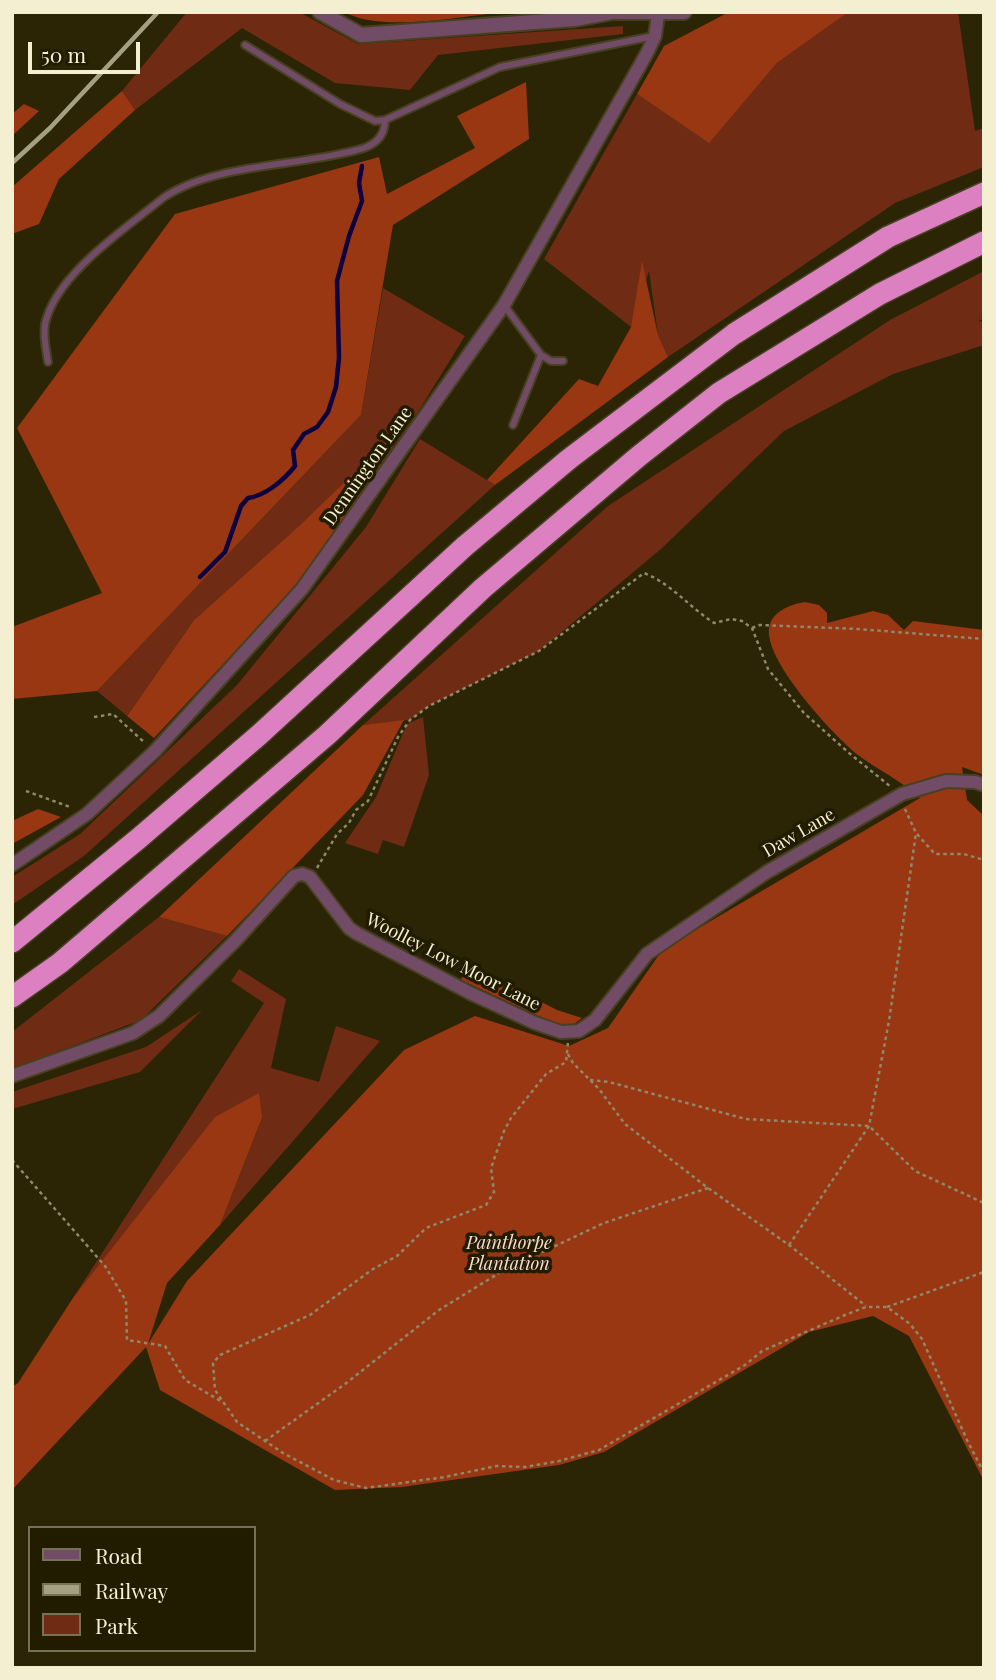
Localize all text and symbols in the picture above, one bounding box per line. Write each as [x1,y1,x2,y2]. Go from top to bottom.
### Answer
scale bar [32,28,144,72]
text: 50 m [41,40,86,68]
street label: Dennington Lane [319,403,417,529]
street label: Daw Lane [759,804,839,862]
street label: Woolley Low Moor Lane [362,909,544,1015]
park label: Painthorpe Plantation [466,1232,552,1274]
legend [28,1526,256,1652]
text: Road [95,1541,143,1569]
text: Railway [95,1576,168,1604]
text: Park [95,1611,138,1639]

